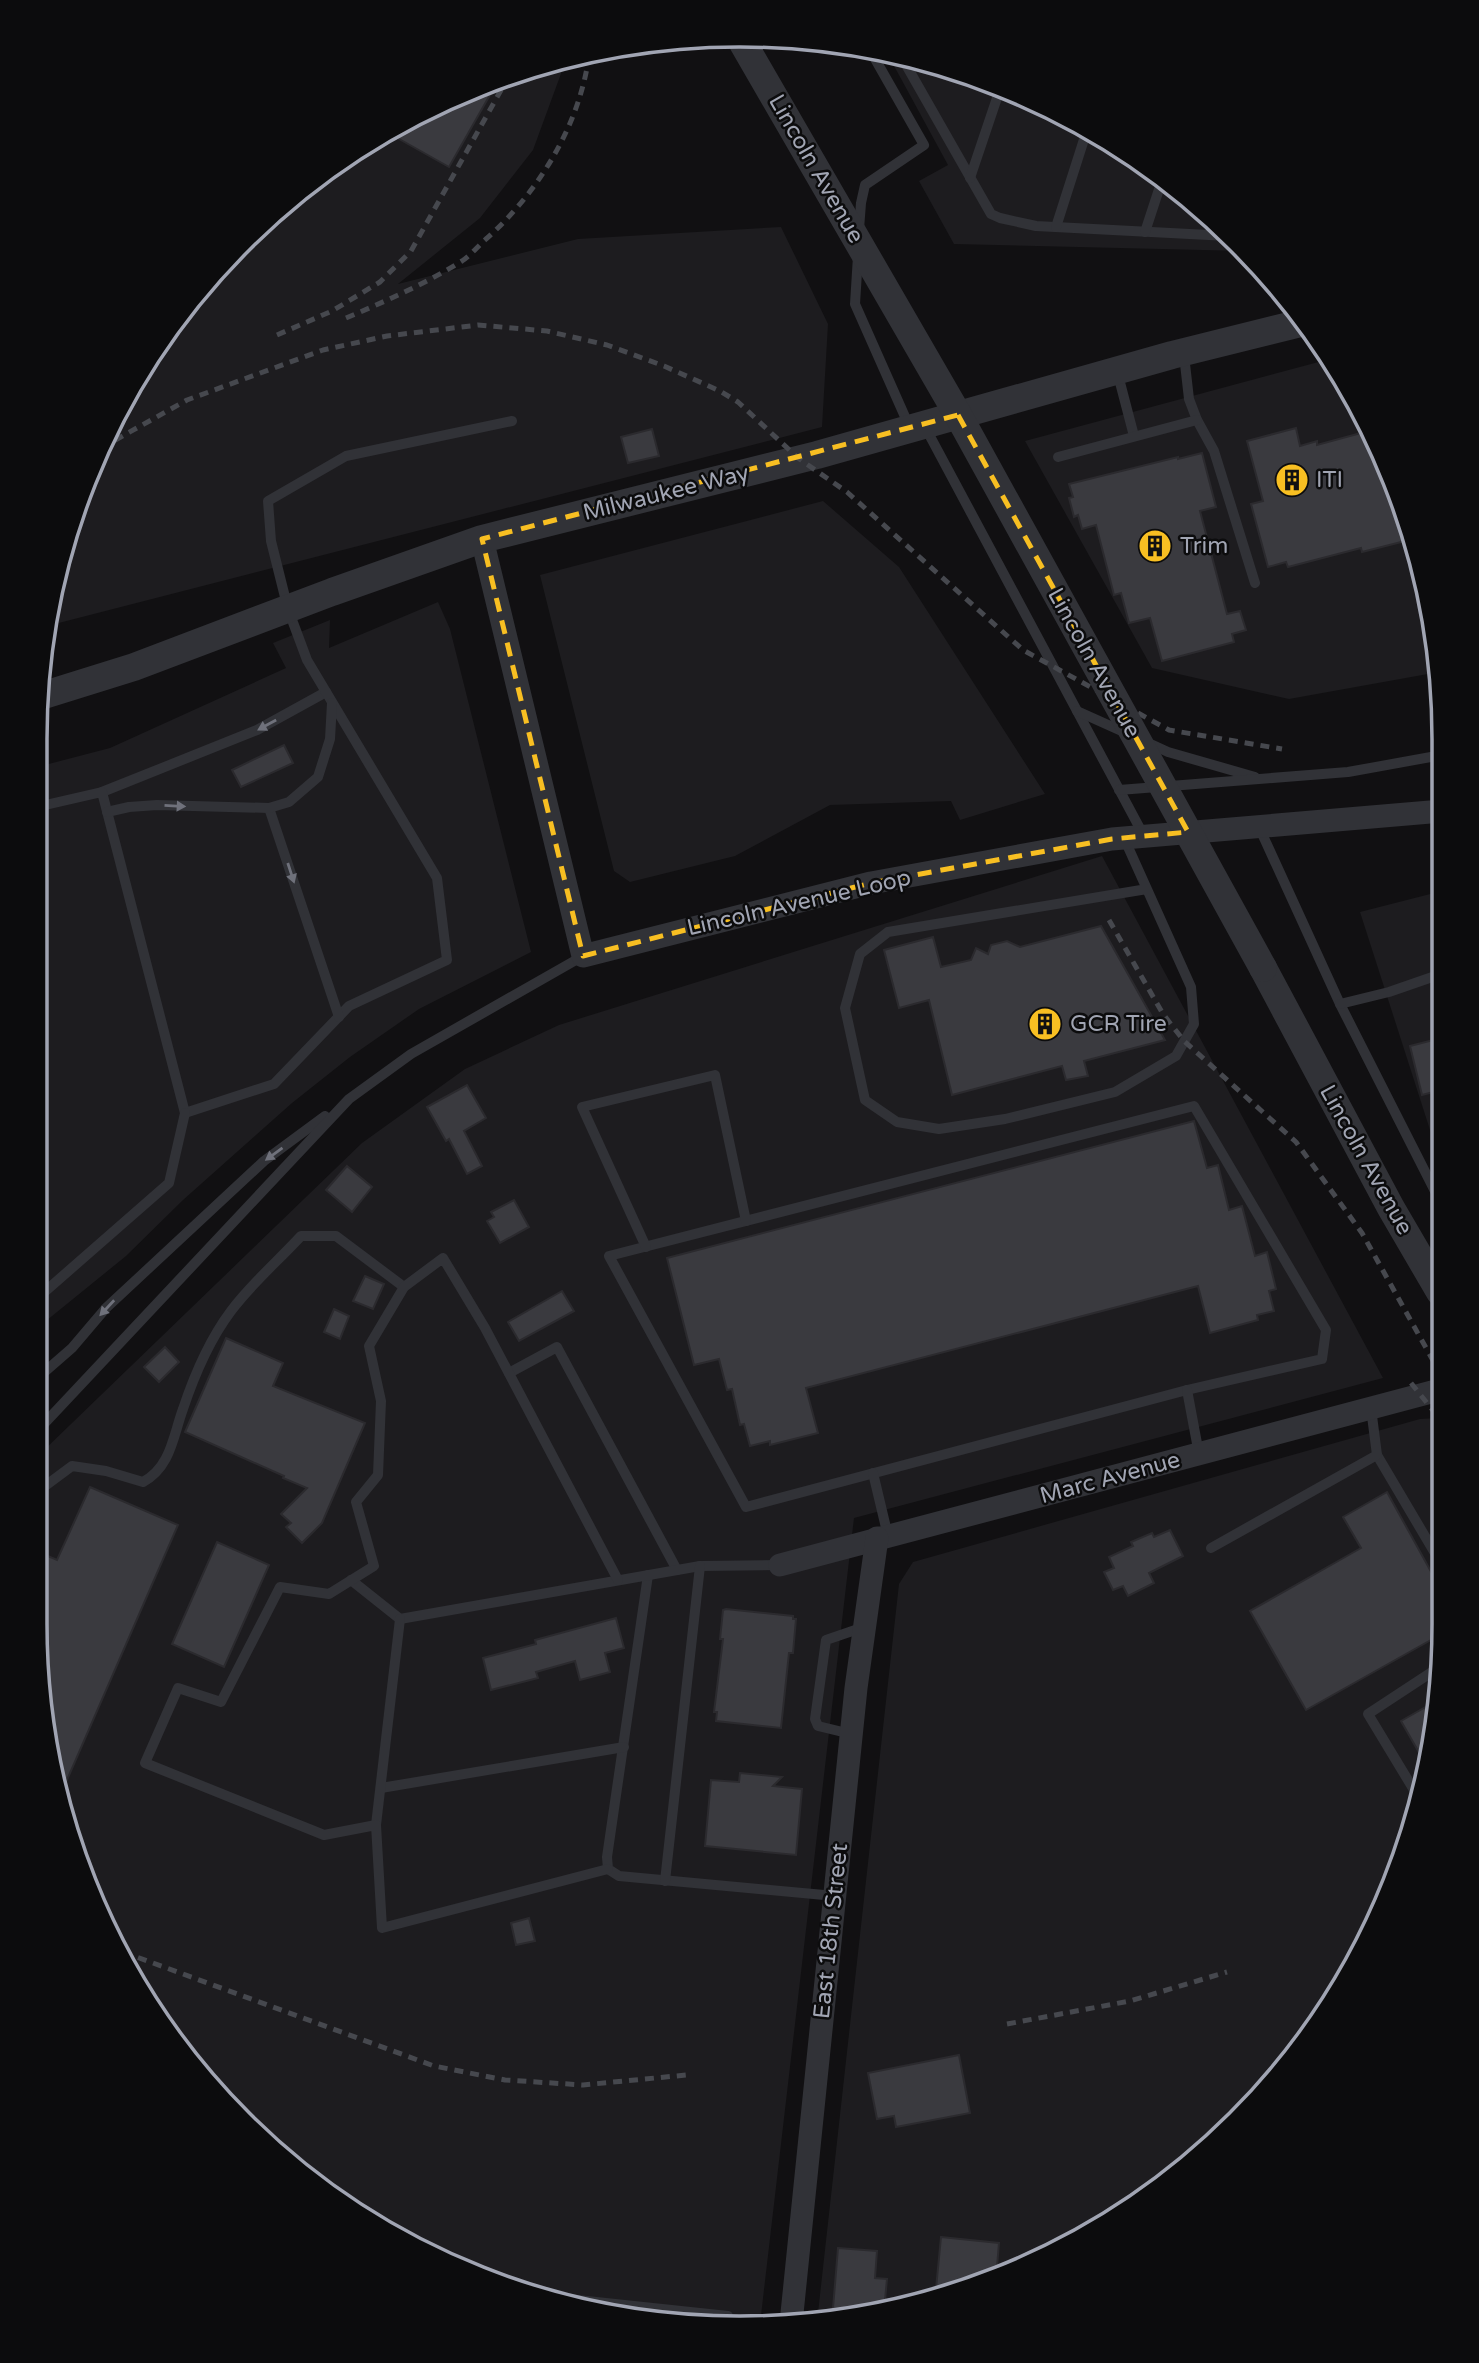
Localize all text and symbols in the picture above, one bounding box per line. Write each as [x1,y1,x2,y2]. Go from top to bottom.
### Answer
street label: Lincoln Avenue [762,90,870,248]
street label: Milwaukee Way [580,459,752,527]
building icon: ITI [1273,461,1311,499]
place label: ITI [1316,466,1343,494]
building icon: Trim [1136,527,1174,565]
place label: Trim [1180,532,1228,560]
street label: Lincoln Avenue [1041,583,1147,743]
one-way arrow [257,719,276,731]
one-way arrow [164,801,186,812]
one-way arrow [286,863,297,884]
street label: Lincoln Avenue Loop [684,864,914,942]
building icon: GCR Tire [1026,1005,1064,1043]
place label: GCR Tire [1070,1010,1167,1038]
street label: Lincoln Avenue [1313,1080,1419,1240]
one-way arrow [265,1146,283,1160]
one-way arrow [99,1299,115,1316]
street label: Marc Avenue [1037,1446,1183,1510]
street label: East 18th Street [808,1842,854,2020]

